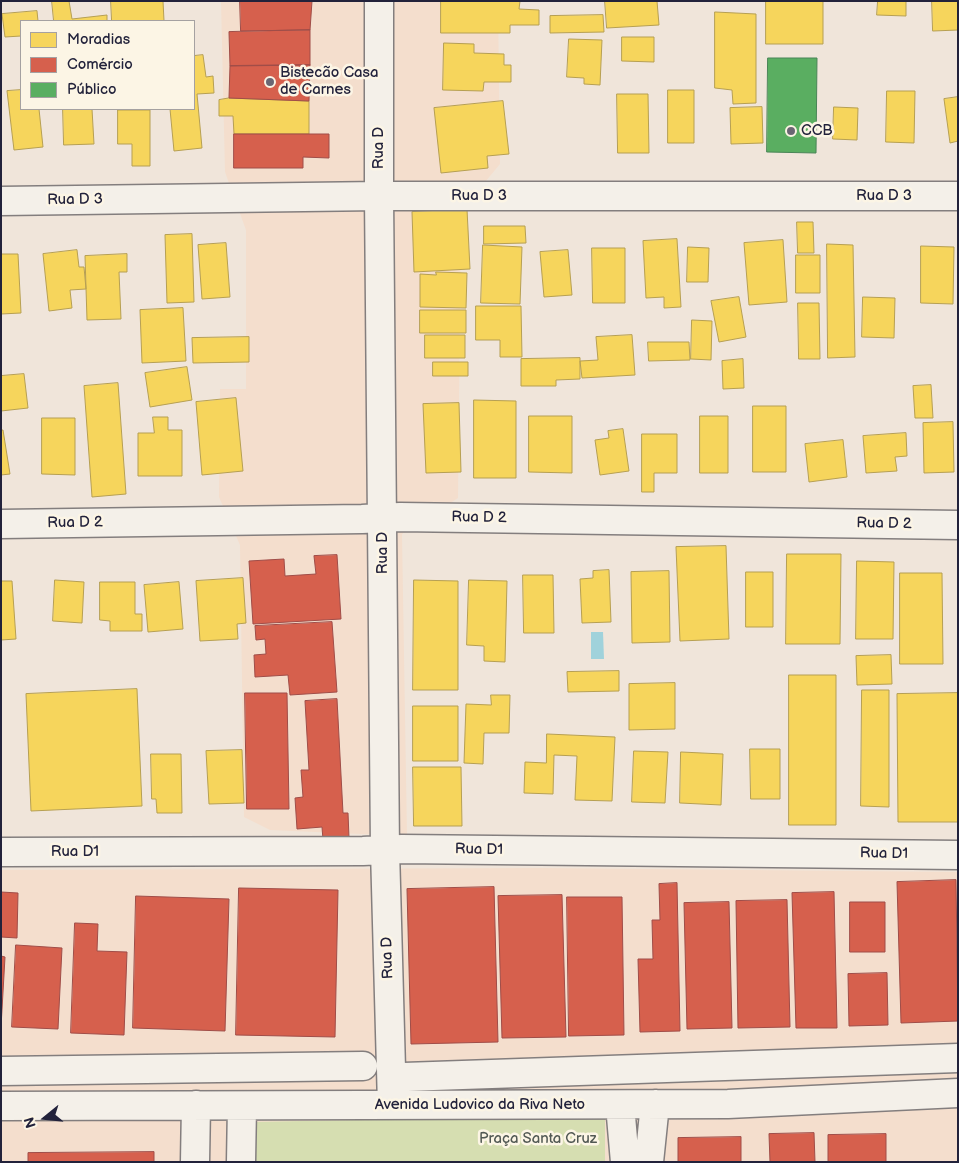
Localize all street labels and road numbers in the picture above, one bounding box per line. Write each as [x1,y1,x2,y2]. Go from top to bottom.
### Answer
street label: Rua D [370,127,388,169]
street label: Rua D 3 [451,187,507,205]
street label: Rua D 3 [856,187,912,205]
street label: Rua D 3 [47,191,103,209]
street label: Rua D 2 [451,509,507,527]
street label: Rua D 2 [47,514,103,532]
street label: Rua D 2 [856,515,912,533]
street label: Rua D [374,532,392,574]
street label: Rua D1 [455,841,503,859]
street label: Rua D1 [51,843,99,861]
street label: Rua D1 [860,845,908,863]
street label: Rua D [378,936,398,980]
street label: Avenida Ludovico da Riva Neto [375,1096,585,1114]

